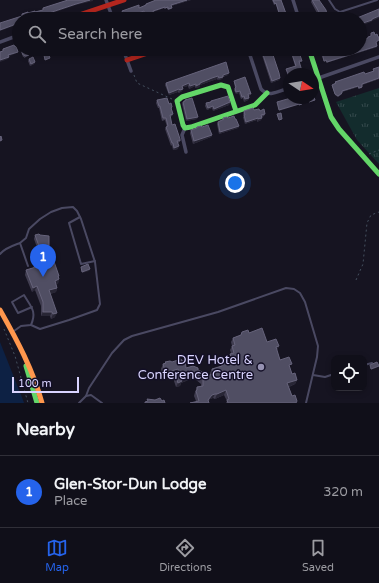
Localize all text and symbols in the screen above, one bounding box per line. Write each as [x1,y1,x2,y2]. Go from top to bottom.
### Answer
search box [12,12,367,56]
icon: search [26,23,48,45]
text: Search here [58,25,142,43]
north arrow [283,68,319,104]
your location [225,173,245,193]
pin: 1 [30,244,56,277]
place label: DEV Hotel & Conference Centre [138,352,253,383]
map controls [331,355,367,391]
button: locate [331,355,367,391]
marker: DEV Hotel & Conference Centre [256,362,266,372]
scale bar [12,375,79,394]
text: 100 m [18,377,52,390]
text: Nearby [16,419,75,440]
text: Glen-Stor-Dun Lodge [54,475,207,493]
text: 1 [25,484,33,500]
text: 320 m [323,484,363,500]
text: Place [54,493,87,509]
tab: Map [45,537,69,574]
tab: Directions [159,537,212,574]
tab: Saved [302,537,334,574]

